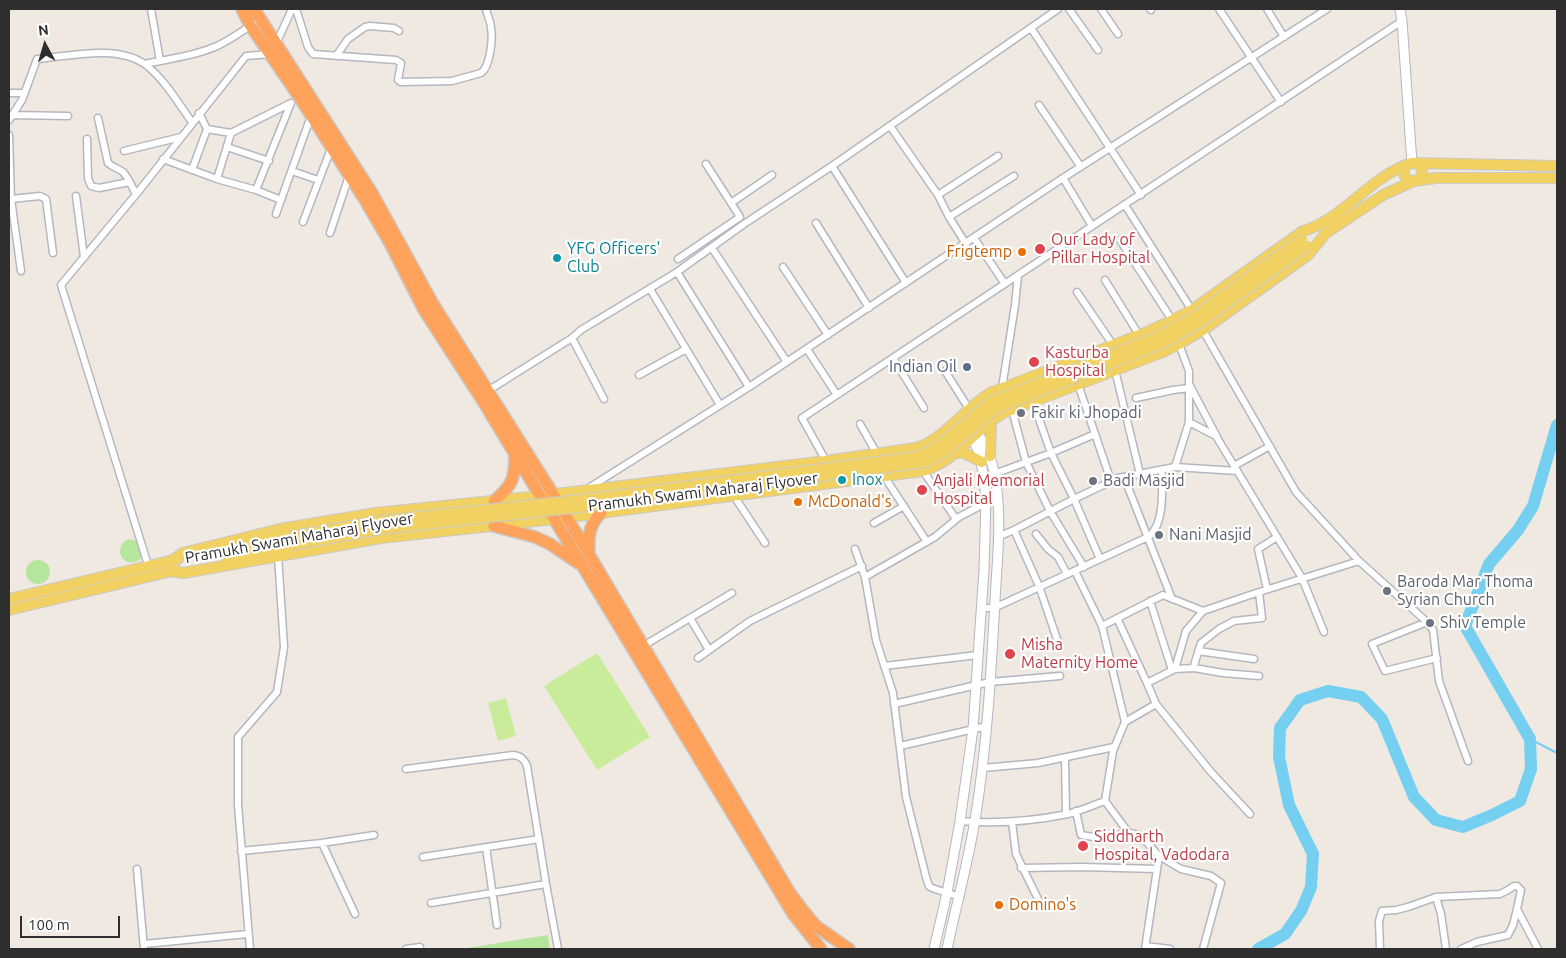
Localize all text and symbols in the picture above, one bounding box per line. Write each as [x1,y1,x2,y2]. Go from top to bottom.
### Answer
north arrow [20,20,70,70]
text: N [37,22,49,39]
place label: Our Lady of Pillar Hospital [1051,230,1150,268]
place label: YFG Officers' Club [567,239,660,277]
place label: Frigtemp [946,242,1012,262]
marker: Our Lady of Pillar Hospital [1033,242,1047,256]
marker: Frigtemp [1016,246,1028,258]
marker: YFG Officers' Club [551,252,563,264]
place label: Kasturba Hospital [1045,343,1109,381]
marker: Kasturba Hospital [1027,355,1041,369]
place label: Indian Oil [889,357,957,377]
marker: Indian Oil [961,361,973,373]
place label: Fakir ki Jhopadi [1031,403,1142,423]
marker: Fakir ki Jhopadi [1015,407,1027,419]
street label: Pramukh Swami Maharaj Flyover [587,468,819,516]
place label: Inox [852,470,883,490]
place label: Anjali Memorial Hospital [933,471,1045,509]
place label: Badi Masjid [1103,471,1185,491]
marker: Inox [836,474,848,486]
marker: Badi Masjid [1087,475,1099,487]
marker: Anjali Memorial Hospital [915,483,929,497]
place label: McDonald's [808,492,892,512]
marker: McDonald's [792,496,804,508]
street label: Pramukh Swami Maharaj Flyover [183,508,415,568]
place label: Nani Masjid [1169,525,1252,545]
marker: Nani Masjid [1153,529,1165,541]
place label: Baroda Mar Thoma Syrian Church [1397,572,1533,610]
marker: Baroda Mar Thoma Syrian Church [1381,585,1393,597]
place label: Shiv Temple [1440,613,1526,633]
marker: Shiv Temple [1424,617,1436,629]
place label: Misha Maternity Home [1021,635,1138,673]
marker: Misha Maternity Home [1003,647,1017,661]
place label: Siddharth Hospital, Vadodara [1094,827,1230,865]
marker: Siddharth Hospital, Vadodara [1076,839,1090,853]
place label: Domino's [1009,895,1076,915]
marker: Domino's [993,899,1005,911]
scale bar [22,906,122,938]
text: 100 m [28,916,70,933]

